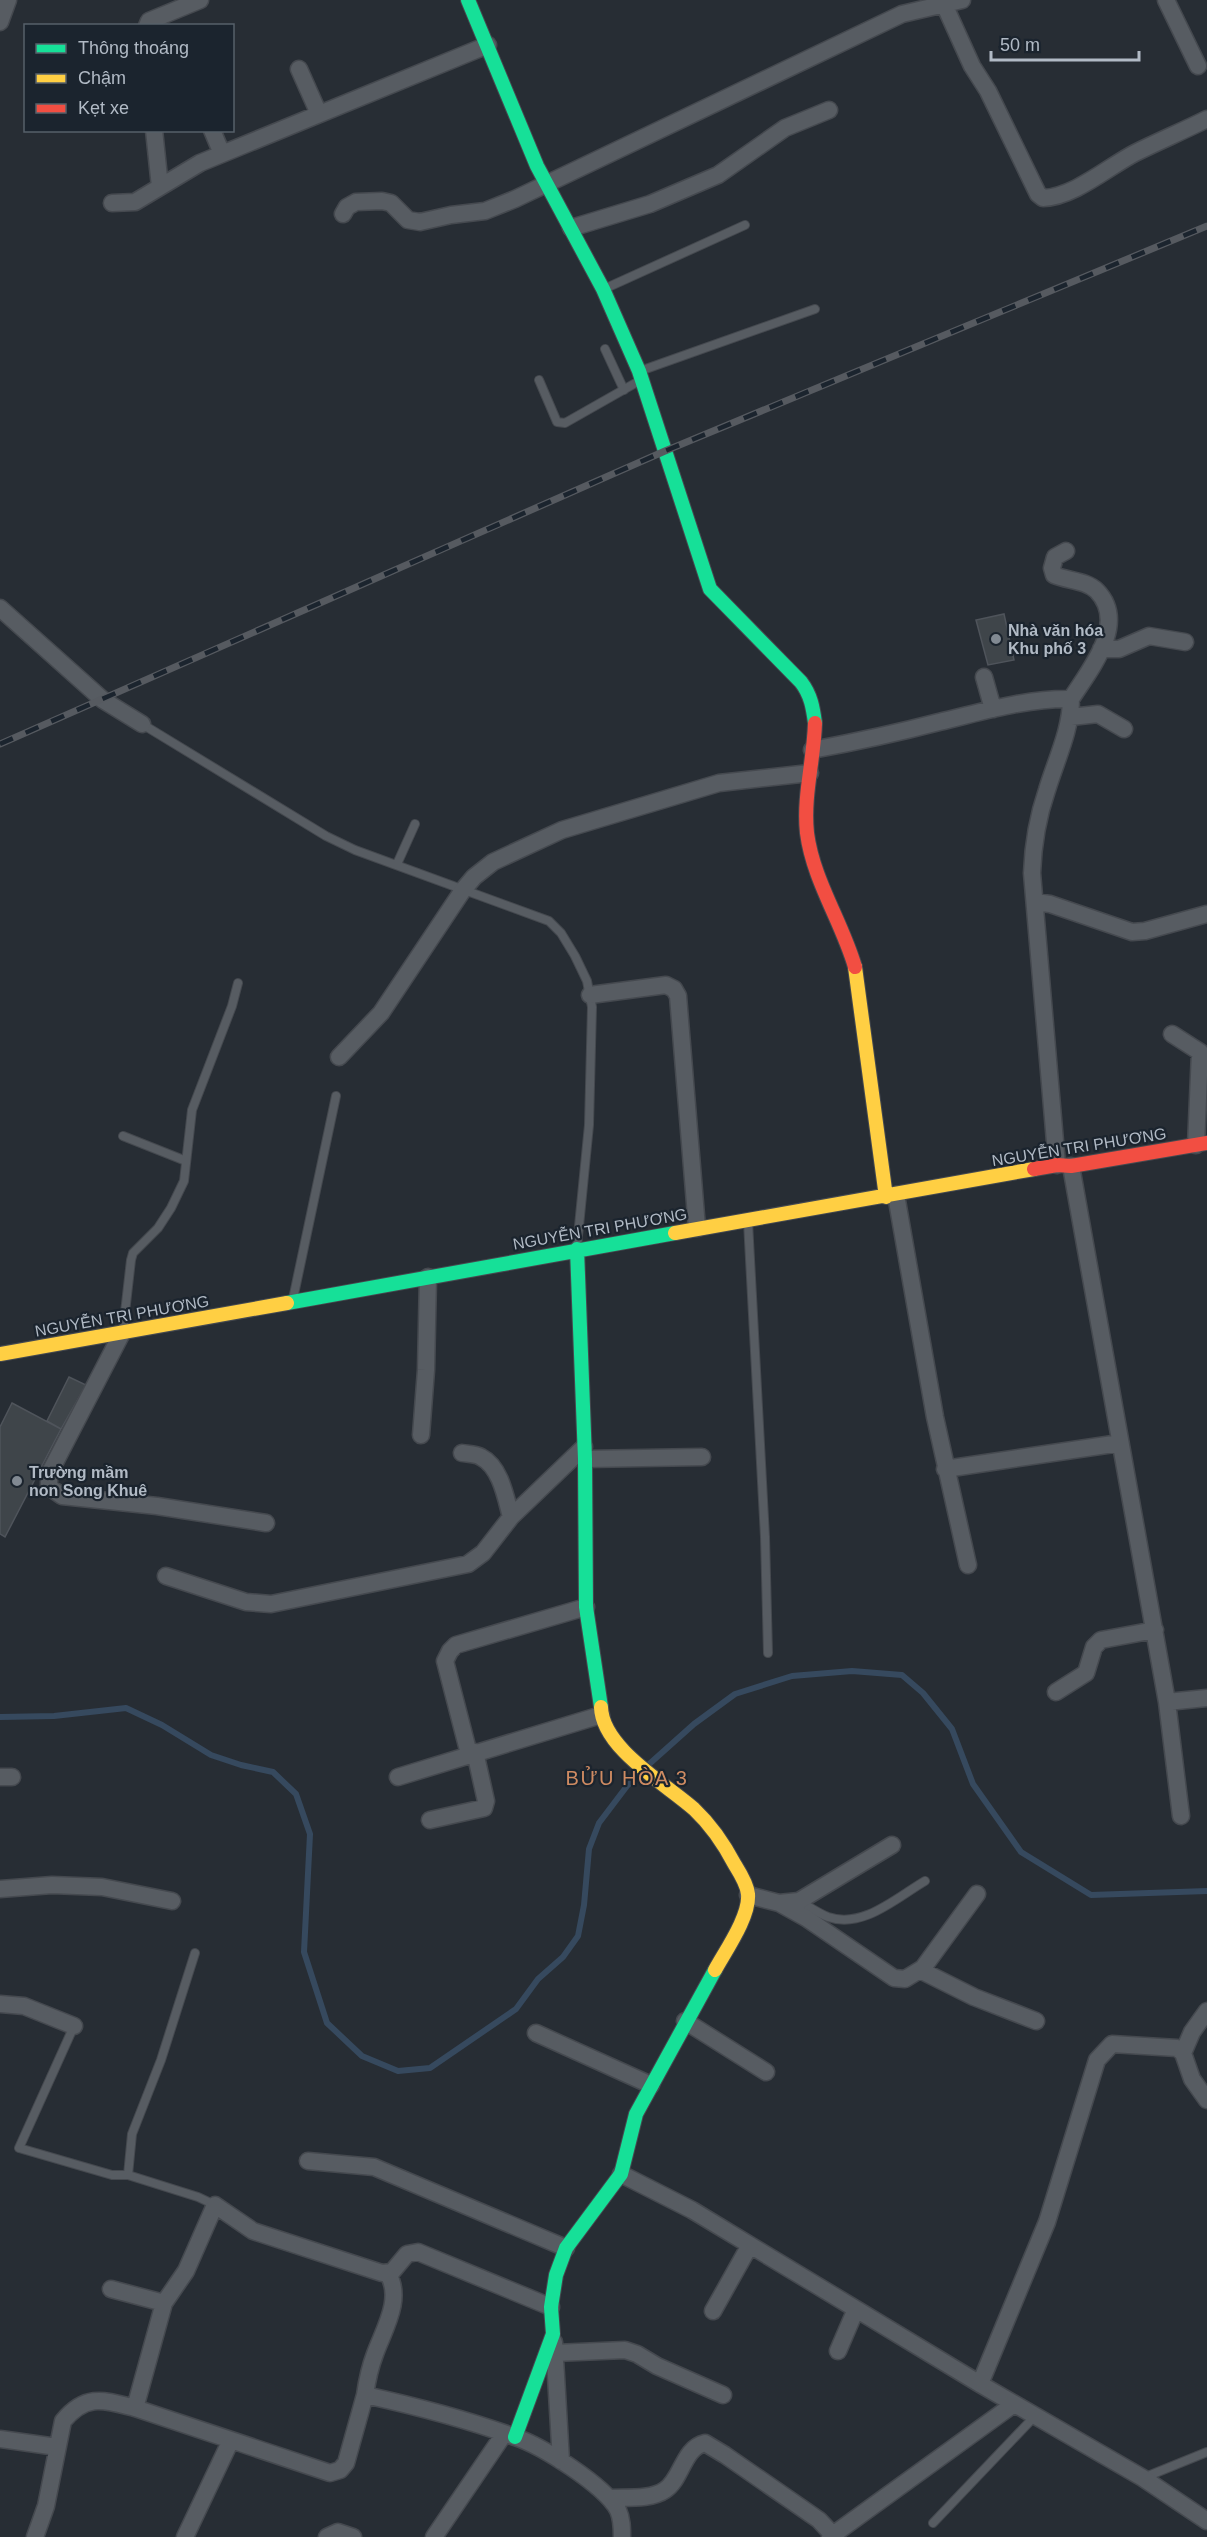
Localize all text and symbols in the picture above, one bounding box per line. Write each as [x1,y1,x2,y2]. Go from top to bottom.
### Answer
legend [24,24,234,132]
scale bar [991,24,1140,62]
text: 50 m [1000,35,1040,55]
text: Thông thoáng [78,38,189,58]
text: Chậm [78,68,126,88]
text: Kẹt xe [78,98,129,118]
place label: Nhà văn hóa Khu phố 3 [1008,622,1103,657]
marker: Nhà văn hóa Khu phố 3 [989,632,1003,646]
street label: NGUYỄN TRI PHƯƠNG [990,1124,1167,1169]
street label: NGUYỄN TRI PHƯƠNG [511,1204,688,1253]
street label: NGUYỄN TRI PHƯƠNG [33,1291,210,1340]
place label: Trường mầm non Song Khuê [29,1464,147,1499]
marker: Trường mầm non Song Khuê [10,1474,24,1488]
district label: BỬU HÒA 3 [566,1766,688,1789]

